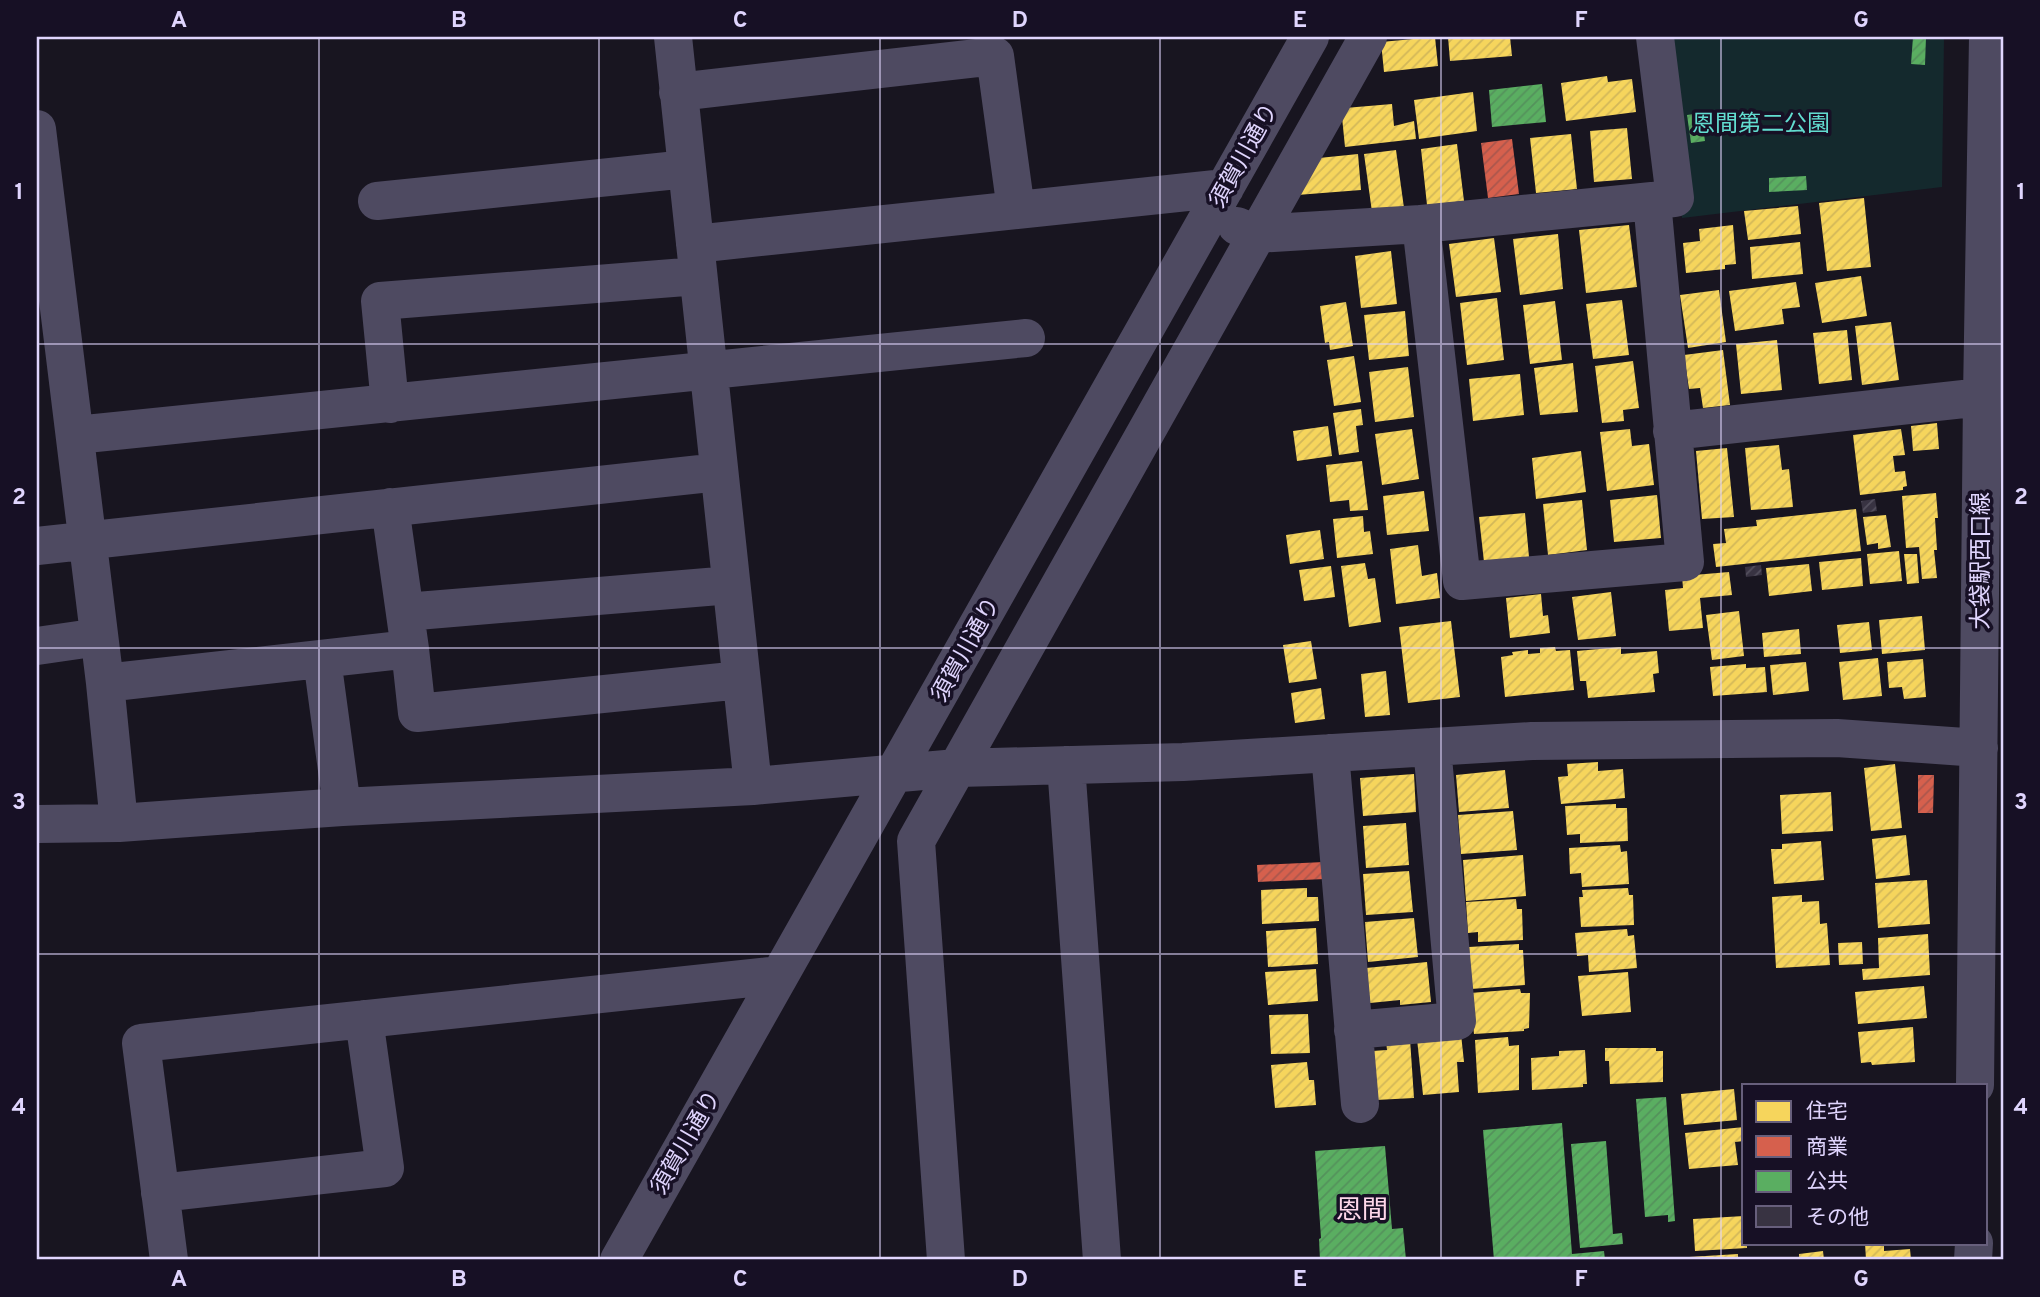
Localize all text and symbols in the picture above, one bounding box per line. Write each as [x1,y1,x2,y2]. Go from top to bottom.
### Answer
text: A [171,7,187,36]
text: B [451,7,467,36]
text: C [733,7,747,36]
text: D [1012,7,1028,36]
text: E [1293,7,1307,36]
text: F [1574,7,1588,36]
text: G [1853,7,1869,36]
street label: 須賀川通り [1205,99,1286,214]
park label: 恩間第二公園 [1692,111,1830,140]
text: 1 [14,179,24,208]
text: 1 [2016,179,2026,208]
text: 2 [12,484,26,513]
text: 2 [2014,484,2028,513]
street label: 大袋駅西口線 [1968,492,1997,630]
street label: 須賀川通り [927,593,1008,708]
text: 3 [12,789,26,818]
text: 3 [2014,789,2028,818]
legend [1742,1084,1988,1244]
street label: 須賀川通り [646,1086,728,1200]
text: 4 [12,1094,26,1123]
text: 4 [2014,1094,2028,1123]
text: 住宅 [1806,1099,1848,1126]
text: 商業 [1806,1135,1848,1162]
text: 公共 [1806,1169,1848,1196]
district label: 恩間 [1336,1195,1388,1228]
text: その他 [1806,1205,1869,1232]
text: A [171,1266,187,1295]
text: B [451,1266,467,1295]
text: C [733,1266,747,1295]
text: D [1012,1266,1028,1295]
text: E [1293,1266,1307,1295]
text: F [1574,1266,1588,1295]
text: G [1853,1266,1869,1295]

